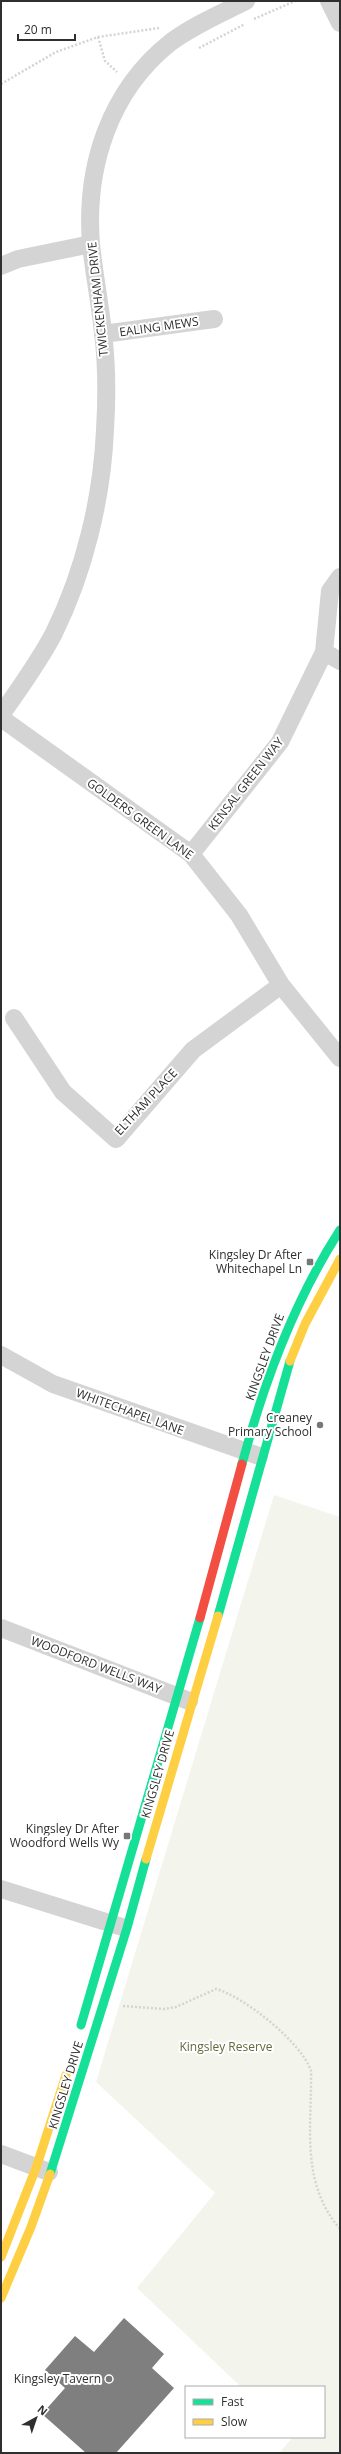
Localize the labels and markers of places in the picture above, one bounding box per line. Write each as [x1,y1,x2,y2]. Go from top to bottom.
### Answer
place label: Kingsley Dr After Whitechapel Ln [209,1246,302,1277]
marker: Kingsley Dr After Whitechapel Ln [305,1257,315,1267]
place label: Creaney Primary School [228,1409,313,1440]
marker: Creaney Primary School [315,1420,325,1430]
place label: Kingsley Dr After Woodford Wells Wy [10,1820,120,1851]
marker: Kingsley Dr After Woodford Wells Wy [122,1831,132,1841]
place label: Kingsley Tavern [14,2370,101,2387]
marker: Kingsley Tavern [104,2374,114,2384]

